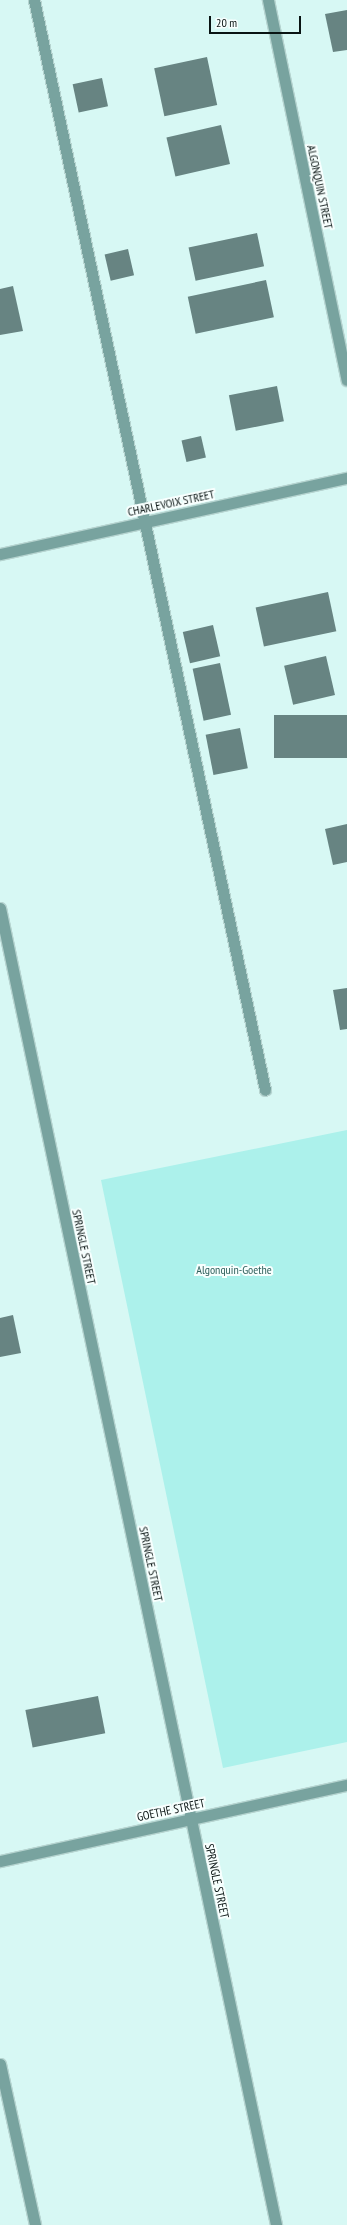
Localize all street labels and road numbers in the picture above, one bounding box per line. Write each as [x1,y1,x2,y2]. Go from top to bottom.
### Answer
street label: ALGONQUIN STREET [304,144,336,230]
street label: CHARLEVOIX STREET [126,487,216,519]
street label: SPRINGLE STREET [69,1208,99,1286]
street label: SPRINGLE STREET [136,1525,166,1603]
street label: GOETHE STREET [136,1796,206,1824]
street label: SPRINGLE STREET [202,1842,232,1920]

